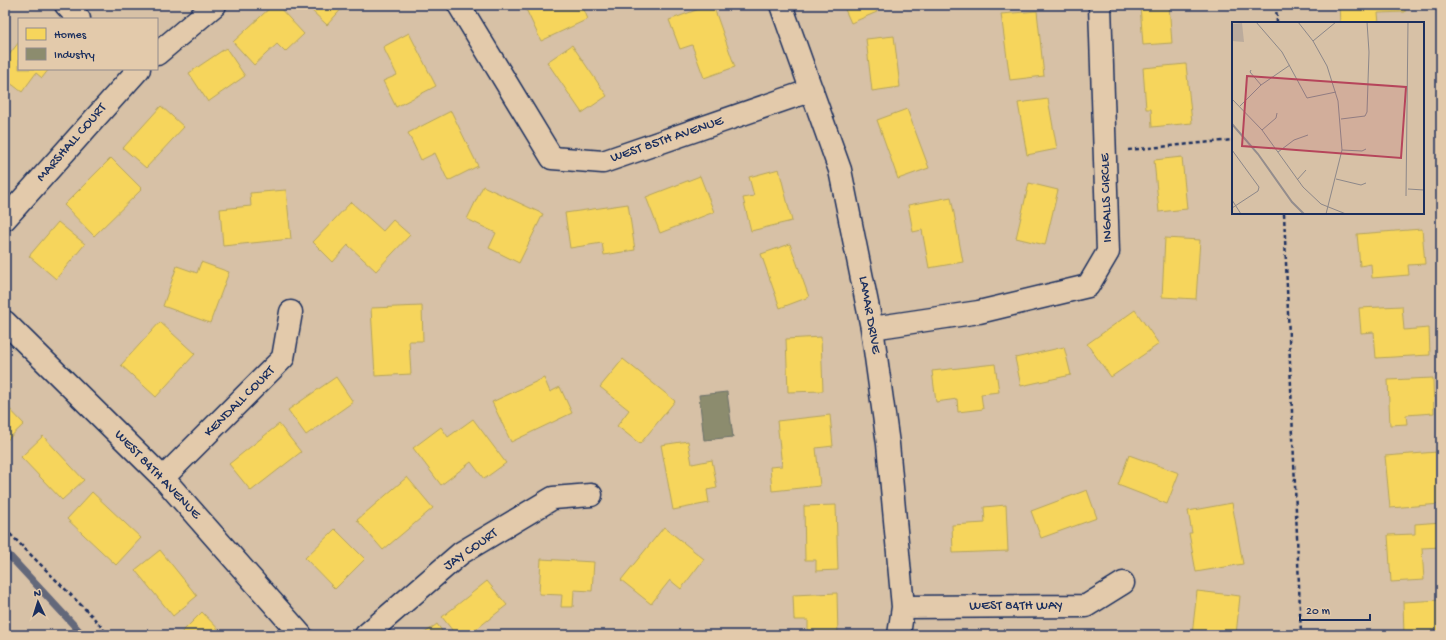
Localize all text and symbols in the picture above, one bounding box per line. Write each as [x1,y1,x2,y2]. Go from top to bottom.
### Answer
legend [18,18,158,70]
inset map [1232,22,1424,214]
text: Homes [54,29,87,43]
text: Industry [54,49,95,63]
street label: MARSHALL COURT [33,100,111,186]
street label: WEST 85TH AVENUE [608,112,727,167]
street label: INGALLS CIRCLE [1097,152,1117,243]
street label: LAMAR DRIVE [854,275,884,356]
street label: KENDALL COURT [201,363,279,441]
street label: WEST 84TH AVENUE [110,427,205,524]
street label: JAY COURT [441,525,502,575]
north arrow [18,582,58,622]
text: N [33,588,41,600]
scale bar [1300,596,1370,622]
street label: WEST 84TH WAY [969,598,1063,615]
text: 20 m [1306,605,1331,619]

